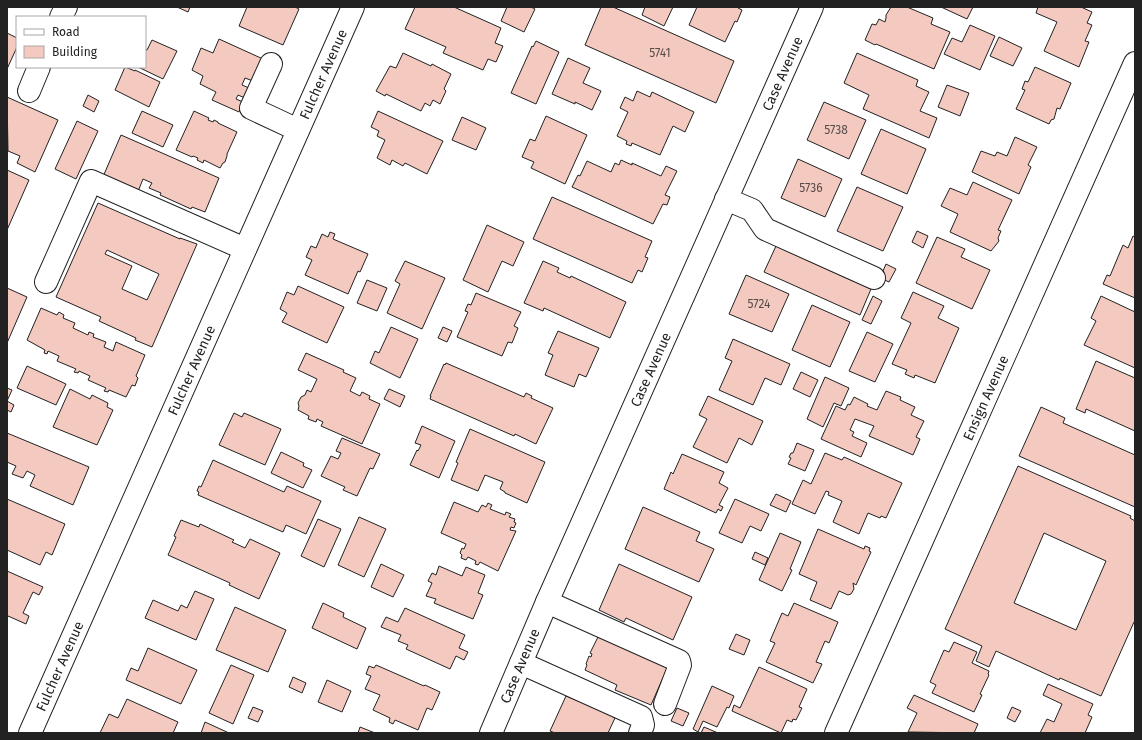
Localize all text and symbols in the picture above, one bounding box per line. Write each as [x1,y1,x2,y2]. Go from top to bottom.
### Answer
legend [16,16,146,68]
text: Road [52,25,80,39]
street label: Fulcher Avenue [296,27,351,122]
street label: Case Avenue [759,34,807,114]
text: Building [52,45,98,59]
house number: 5741 [649,46,671,60]
house number: 5738 [824,123,848,137]
house number: 5736 [799,181,823,195]
house number: 5724 [748,297,771,311]
street label: Fulcher Avenue [164,323,219,418]
street label: Case Avenue [627,330,675,410]
street label: Ensign Avenue [960,353,1012,443]
street label: Fulcher Avenue [33,619,88,714]
street label: Case Avenue [497,626,544,706]

